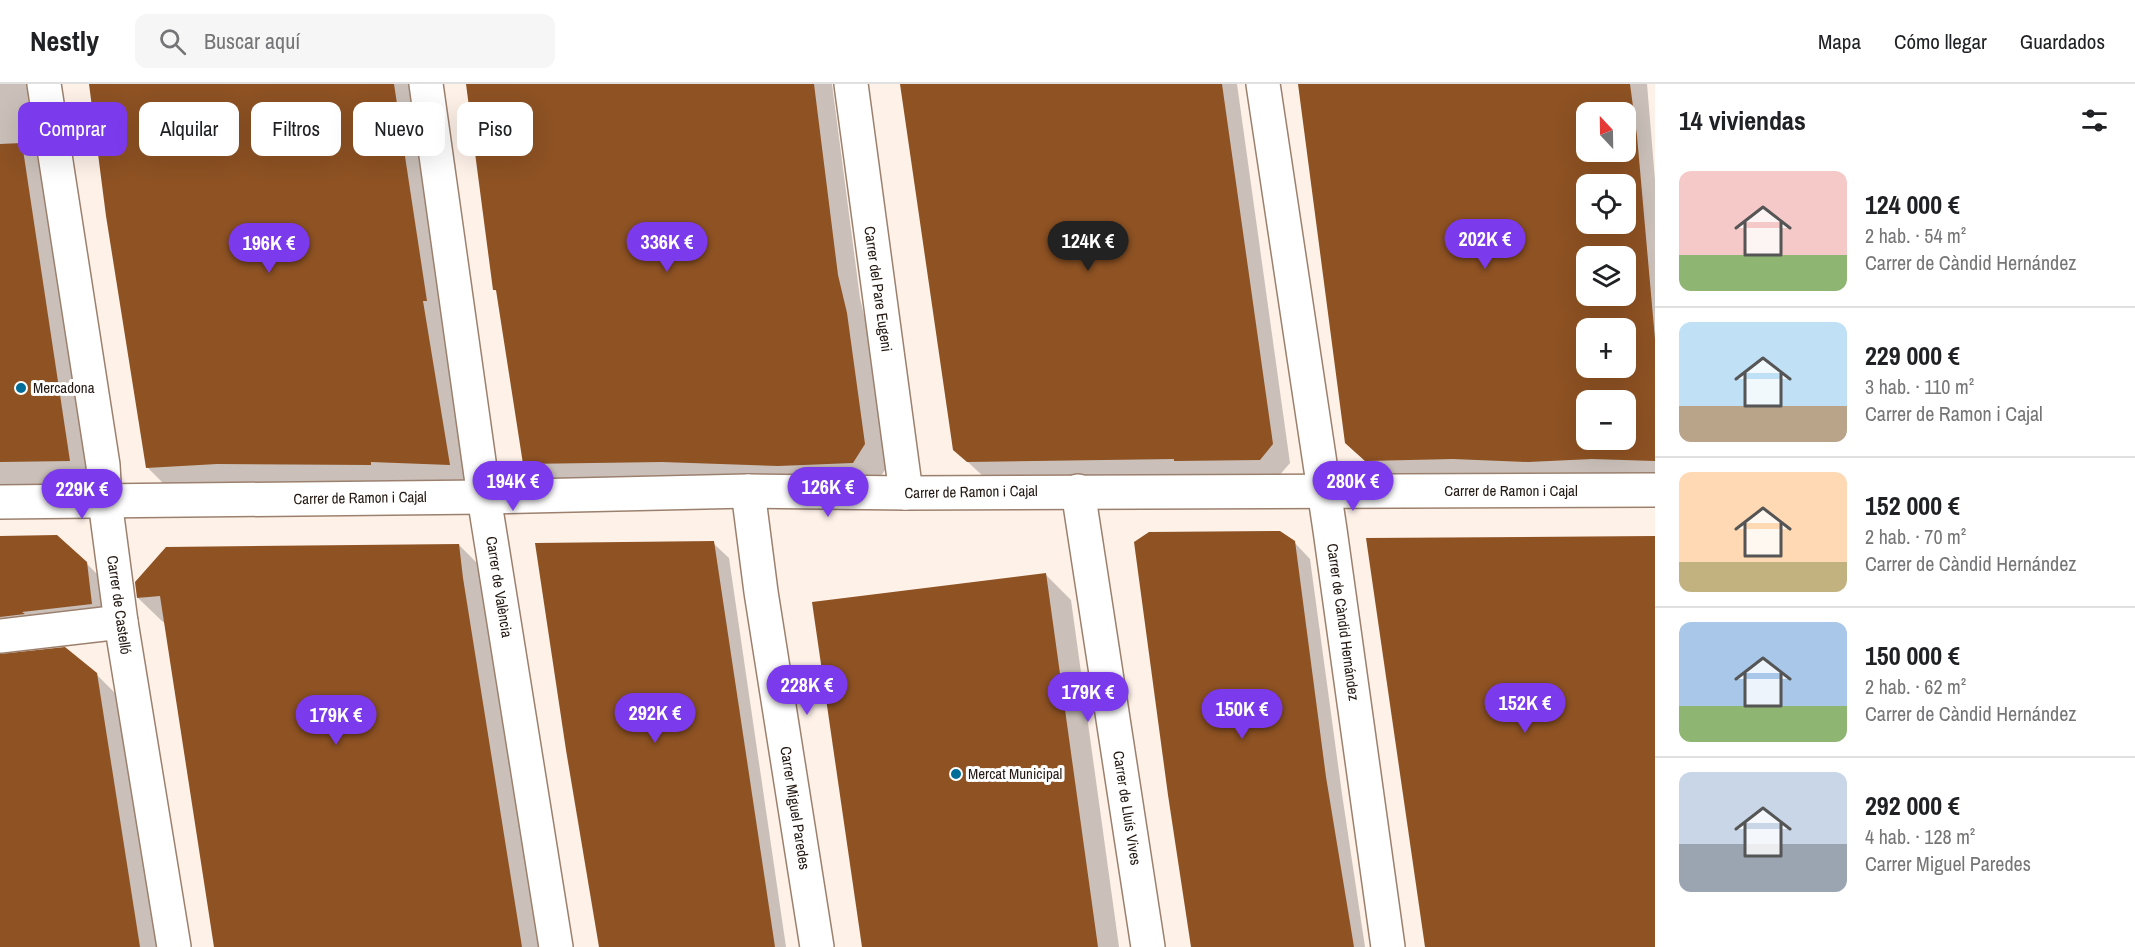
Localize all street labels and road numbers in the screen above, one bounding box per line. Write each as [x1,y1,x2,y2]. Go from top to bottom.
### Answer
street label: Carrer del Pare Eugeni [859,225,898,353]
street label: Carrer de Ramon i Cajal [904,480,1038,503]
street label: Carrer de Ramon i Cajal [1444,480,1578,501]
street label: Carrer de Ramon i Cajal [293,486,427,509]
street label: Carrer de València [481,535,518,639]
street label: Carrer de Càndid Hernández [1322,542,1365,702]
street label: Carrer de Castelló [102,554,137,656]
street label: Carrer Miguel Paredes [775,745,816,871]
street label: Carrer de Lluís Vives [1108,749,1147,867]

